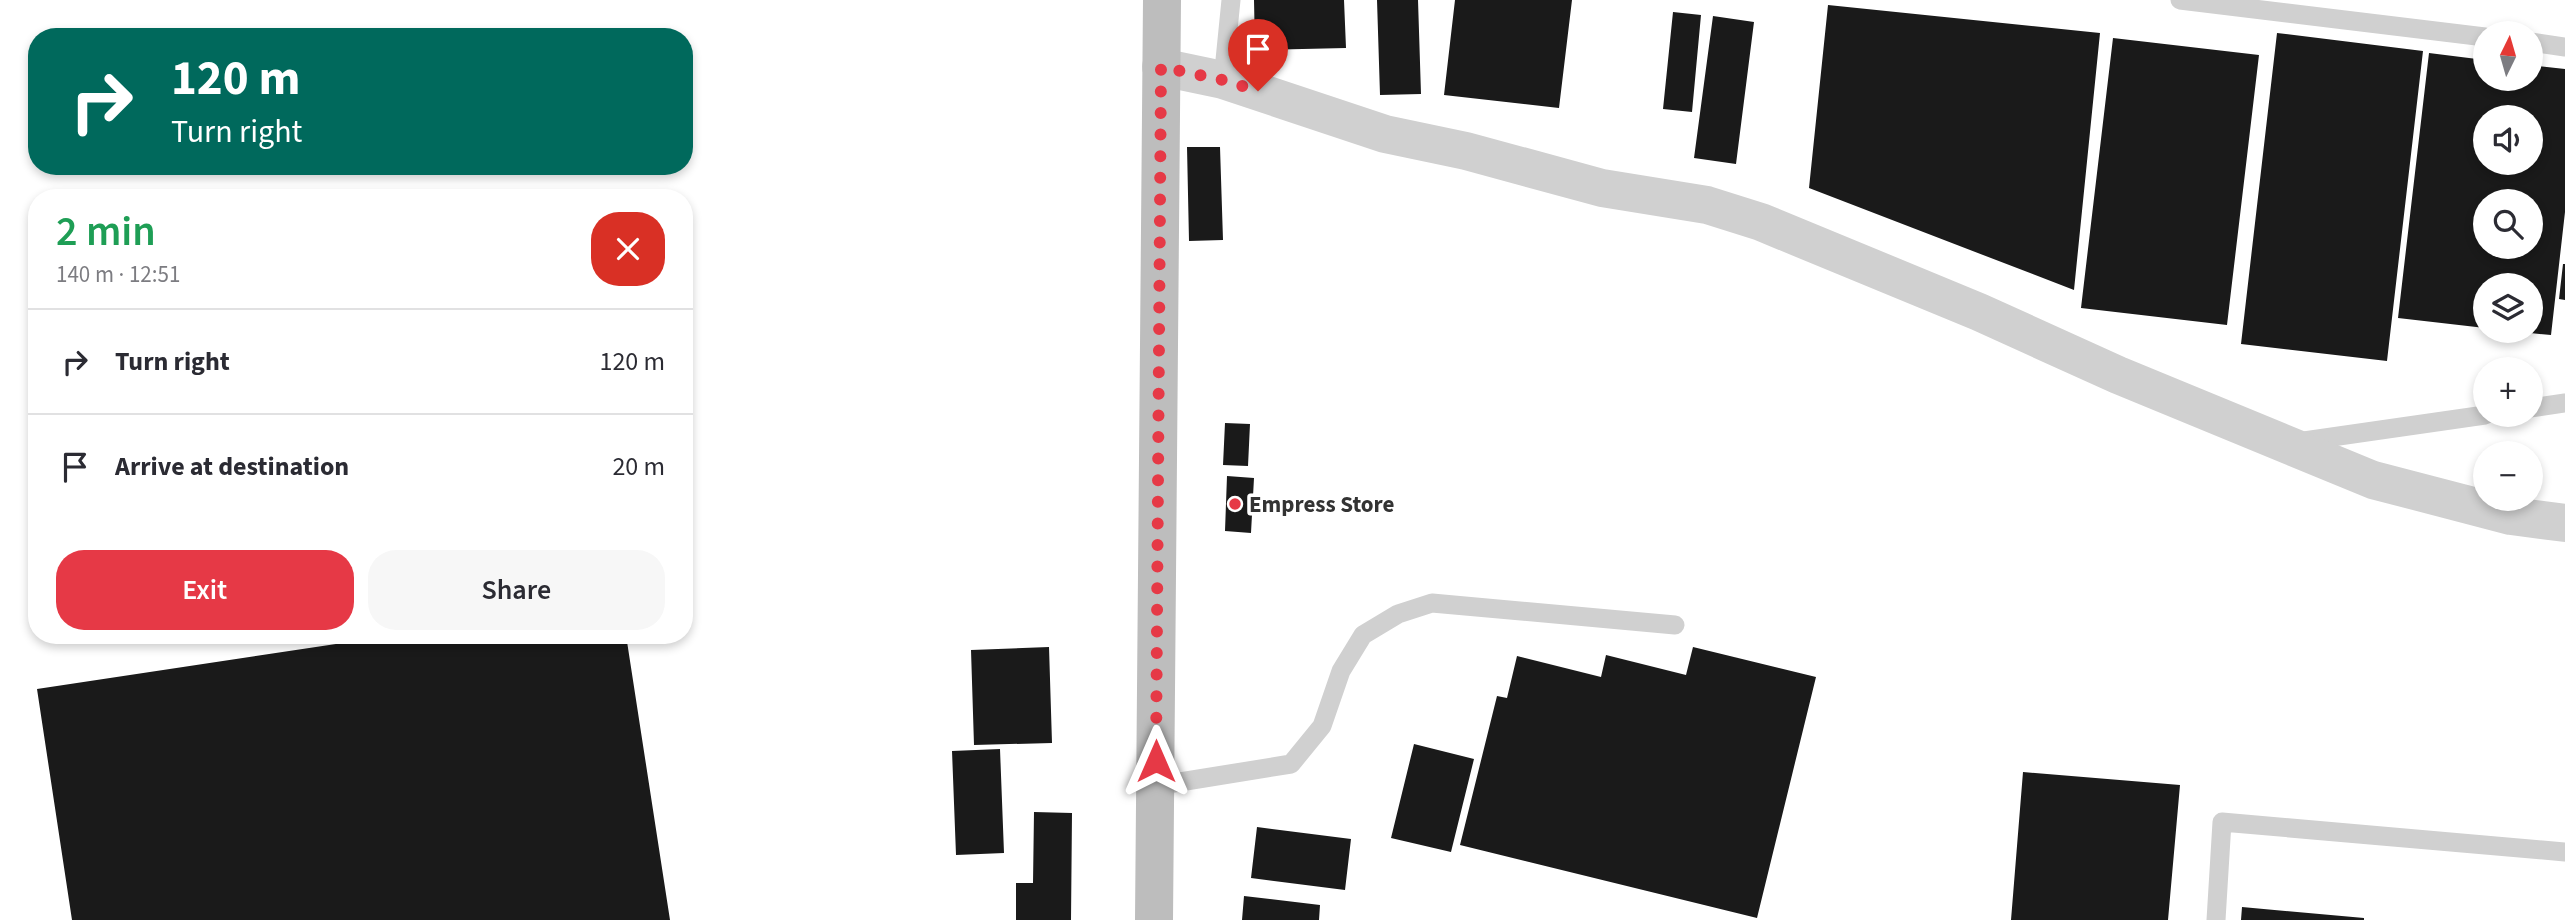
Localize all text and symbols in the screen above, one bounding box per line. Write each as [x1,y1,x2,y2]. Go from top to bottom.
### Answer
pin [1228,19,1288,91]
north arrow [2473,21,2543,91]
map controls [2473,21,2543,511]
icon: arrive [1239,30,1277,68]
text: 120 m [171,44,300,114]
icon: right [56,56,147,147]
button: sound [2473,105,2543,175]
text: Turn right [171,109,302,155]
button: search [2473,189,2543,259]
text: 2 min [56,202,156,262]
button: close [591,212,665,286]
text: 140 m · 12:51 [56,258,180,291]
button: layers [2473,273,2543,343]
icon: right [56,343,94,381]
text: Turn right [115,343,230,380]
text: 120 m [599,343,665,380]
button: + [2473,357,2543,427]
button: − [2473,441,2543,511]
icon: arrive [56,448,94,486]
text: Arrive at destination [115,448,349,485]
text: 20 m [612,448,665,485]
place label: Empress Store [1249,488,1395,521]
marker: Empress Store [1227,496,1243,512]
button: Exit [56,550,354,630]
button: Share [368,550,665,630]
position arrow [1119,724,1193,798]

